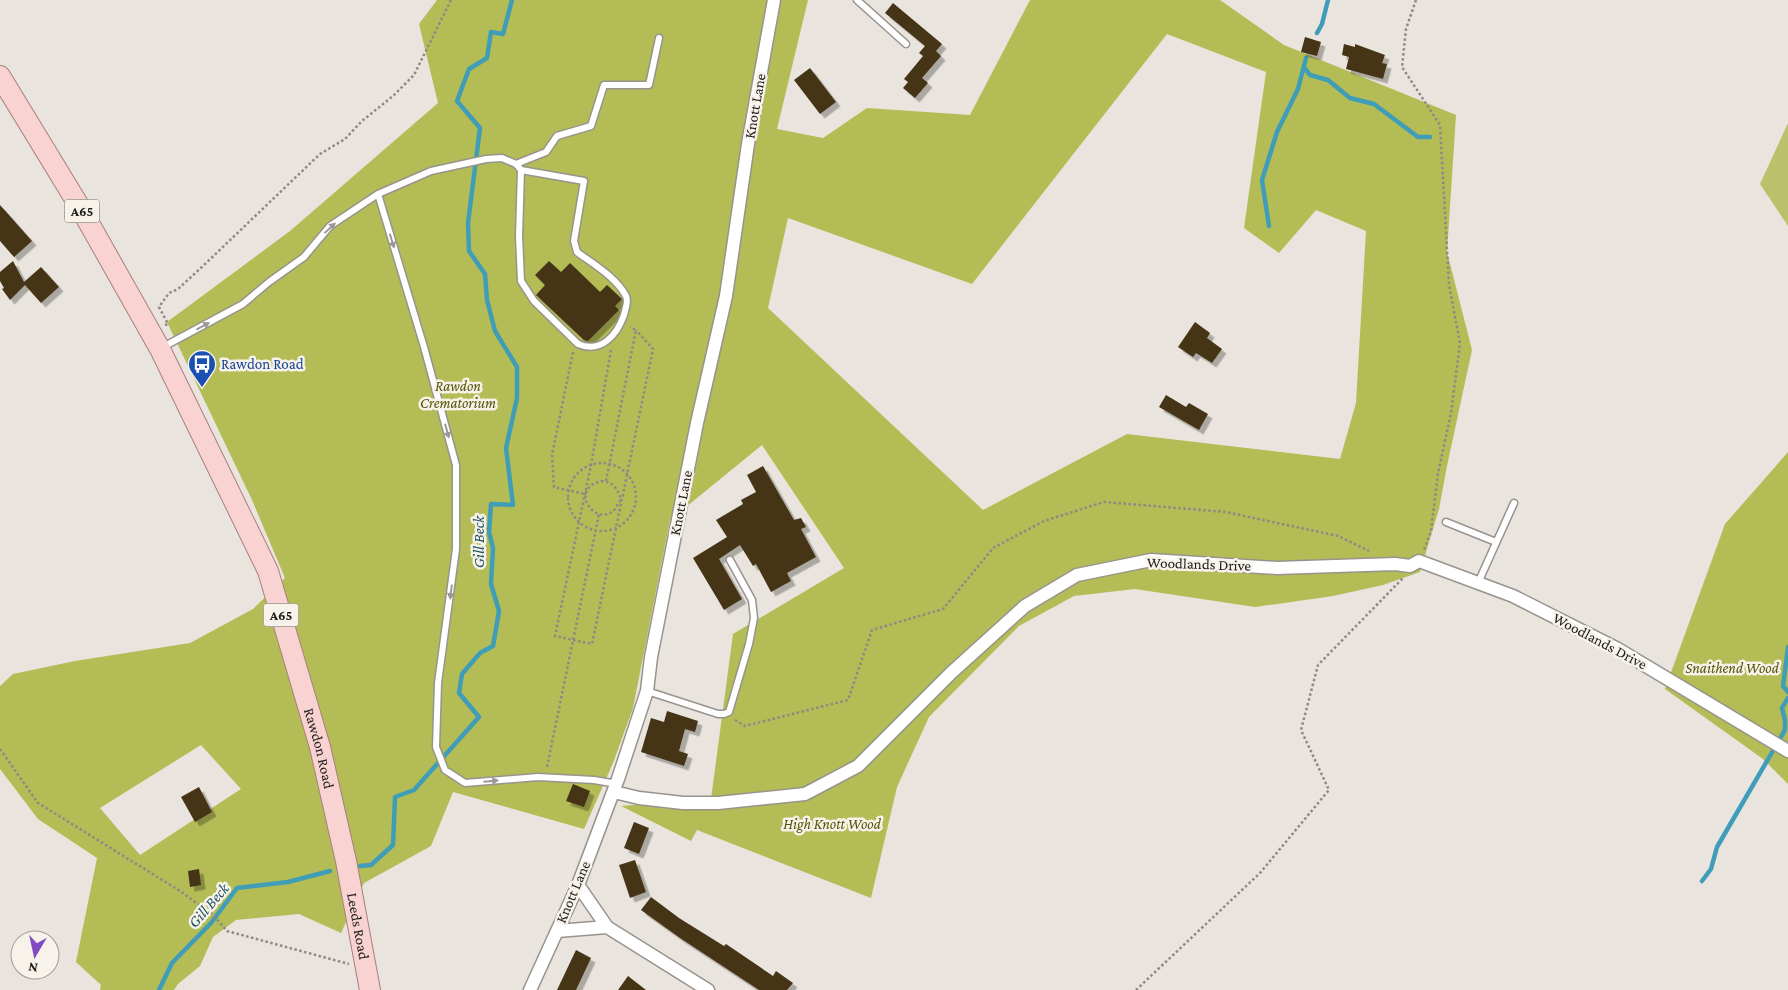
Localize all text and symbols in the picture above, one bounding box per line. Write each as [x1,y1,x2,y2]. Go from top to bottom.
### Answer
street label: Knott Lane [741,72,769,140]
road number: A65 [64,200,100,222]
one-way arrow [324,222,337,233]
one-way arrow [389,233,397,248]
one-way arrow [195,322,210,330]
bus stop icon: Rawdon Road [187,349,217,388]
place label: Rawdon Road [221,356,304,372]
park label: Rawdon Crematorium [420,378,496,411]
one-way arrow [443,423,451,438]
street label: Knott Lane [667,469,695,537]
water label: Gill Beck [470,515,487,568]
street label: Woodlands Drive [1147,554,1252,574]
one-way arrow [447,584,455,600]
road number: A65 [264,604,298,626]
street label: Woodlands Drive [1550,610,1650,673]
park label: Snaithend Wood [1685,660,1780,676]
street label: Rawdon Road [301,706,337,790]
one-way arrow [483,776,499,784]
park label: High Knott Wood [783,816,882,833]
street label: Knott Lane [553,858,593,925]
water label: Gill Beck [185,879,233,931]
street label: Leeds Road [344,891,372,961]
north arrow [10,930,60,980]
text: N [27,959,39,976]

